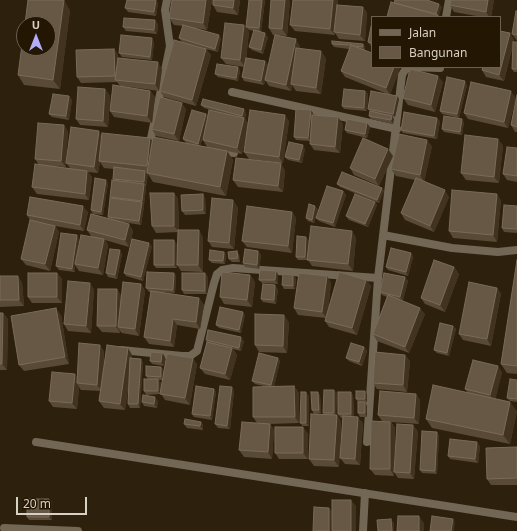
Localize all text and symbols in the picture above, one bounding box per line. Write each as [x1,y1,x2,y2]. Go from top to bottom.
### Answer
north arrow [16,16,56,56]
legend [371,16,501,68]
text: U [32,17,40,32]
text: Jalan [409,24,436,41]
text: Bangunan [409,44,467,61]
scale bar [18,489,89,515]
text: 20 m [23,495,51,512]

